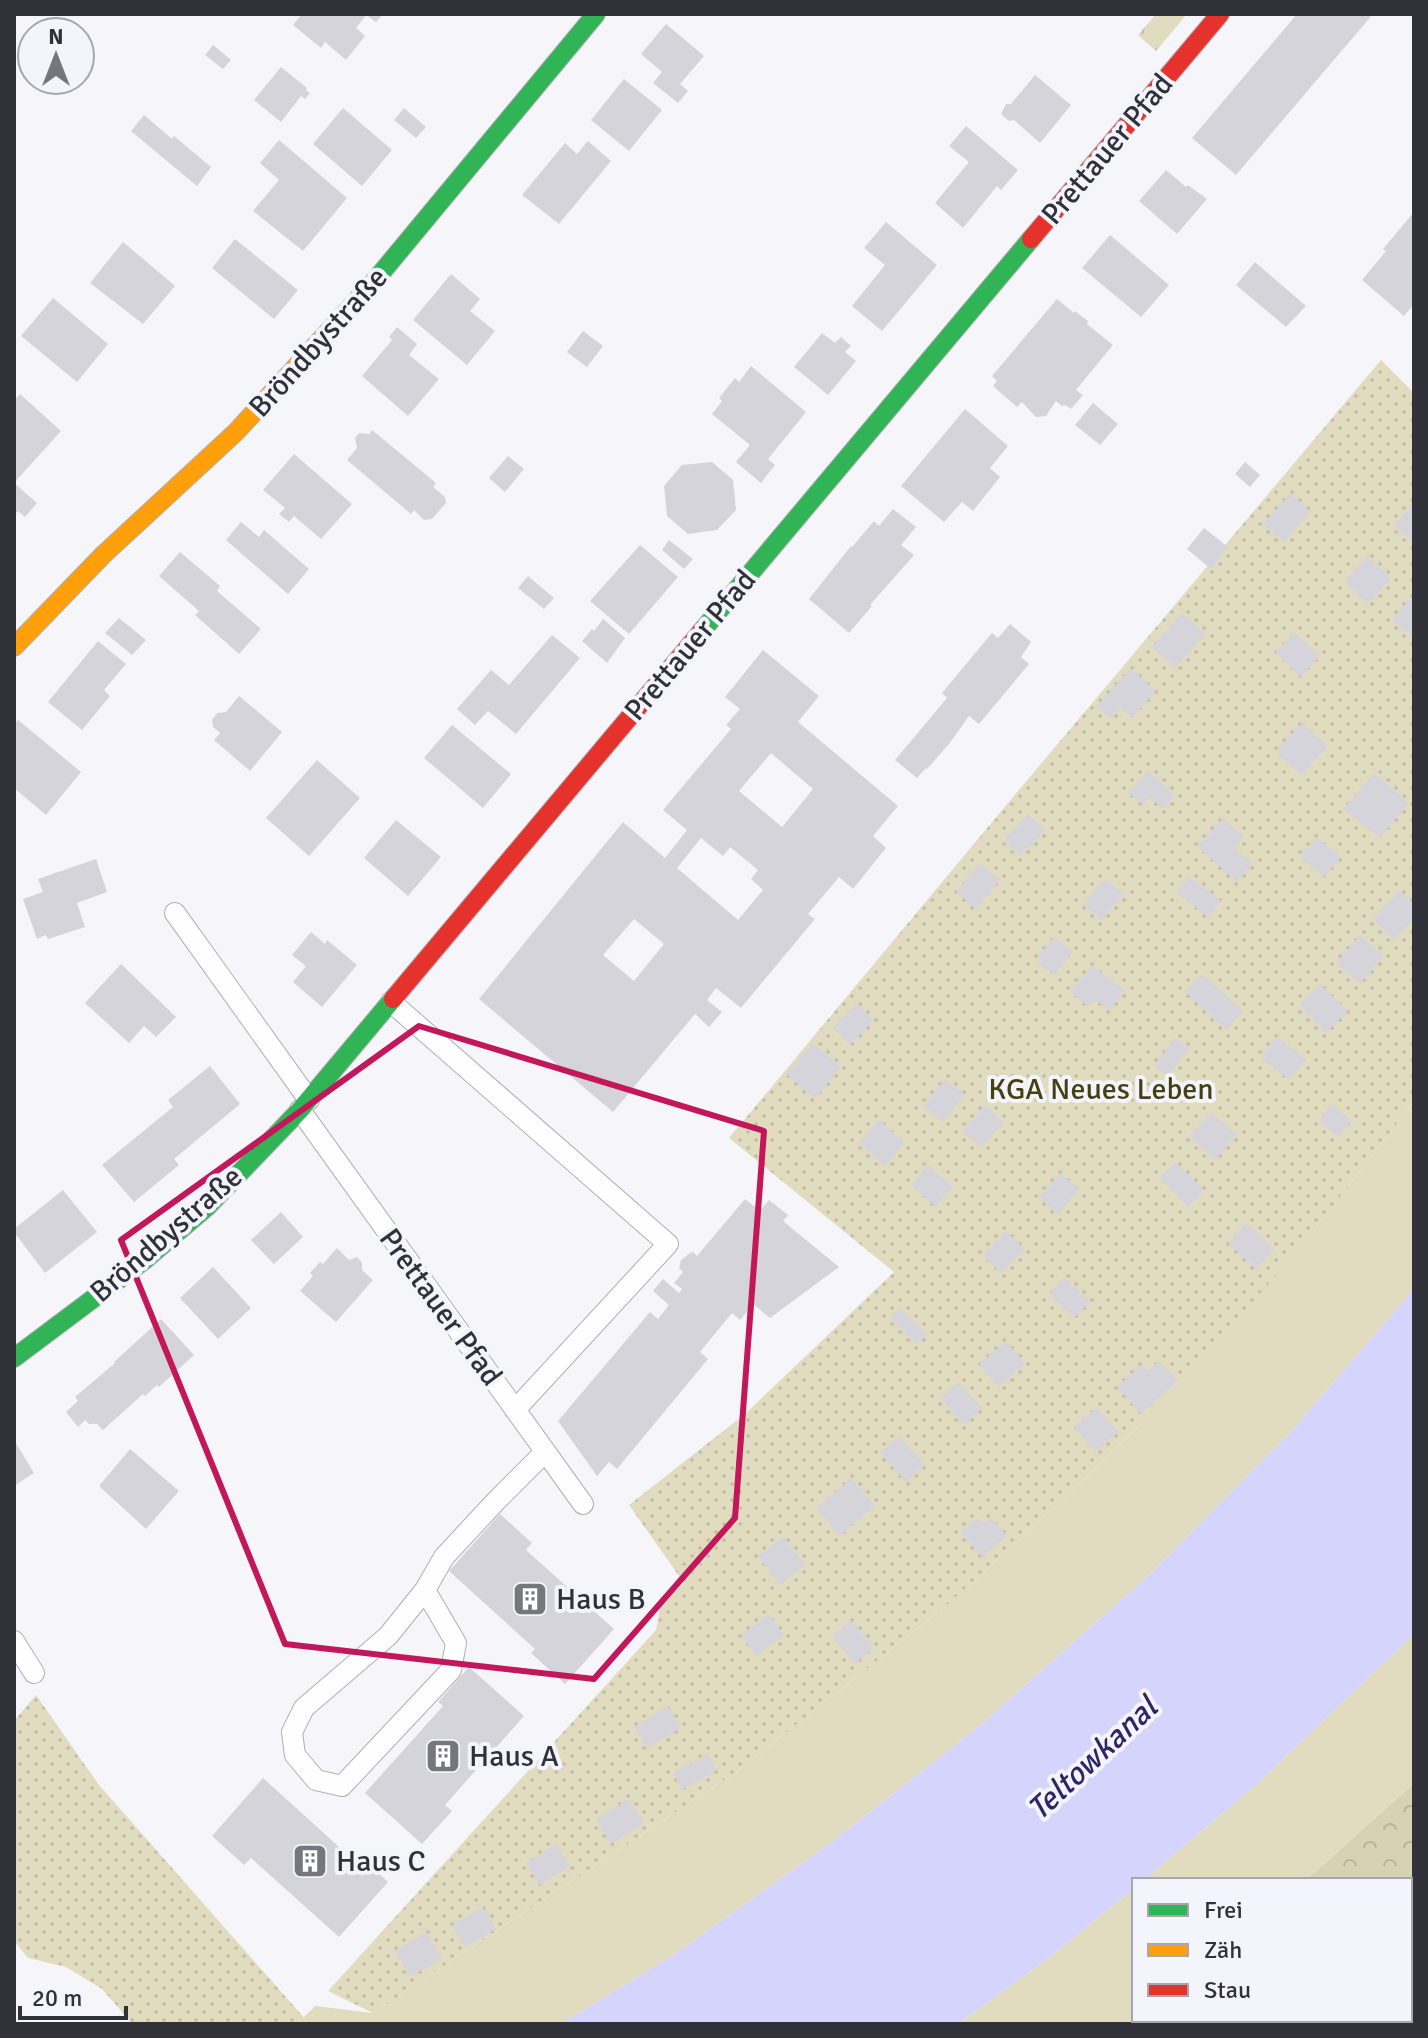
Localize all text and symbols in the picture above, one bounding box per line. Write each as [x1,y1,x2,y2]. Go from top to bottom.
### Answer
north arrow [16,16,96,96]
text: N [48,23,64,50]
street label: Prettauer Pfad [1034,66,1181,232]
street label: Bröndbystraße [241,260,395,425]
street label: Prettauer Pfad [617,562,764,728]
park label: KGA Neues Leben [988,1071,1214,1108]
street label: Bröndbystraße [83,1158,250,1310]
street label: Prettauer Pfad [371,1221,510,1393]
building icon: Haus B [511,1580,549,1618]
place label: Haus B [556,1581,646,1618]
water label: Teltowkanal [1019,1687,1167,1828]
building icon: Haus A [424,1737,462,1775]
place label: Haus A [469,1738,559,1775]
building icon: Haus C [291,1842,329,1880]
place label: Haus C [336,1843,426,1880]
legend [1132,1878,1412,2022]
text: Frei [1204,1895,1243,1925]
text: Zäh [1204,1935,1242,1965]
scale bar [20,1970,126,2020]
text: Stau [1204,1975,1251,2005]
text: 20 m [32,1983,82,2013]

